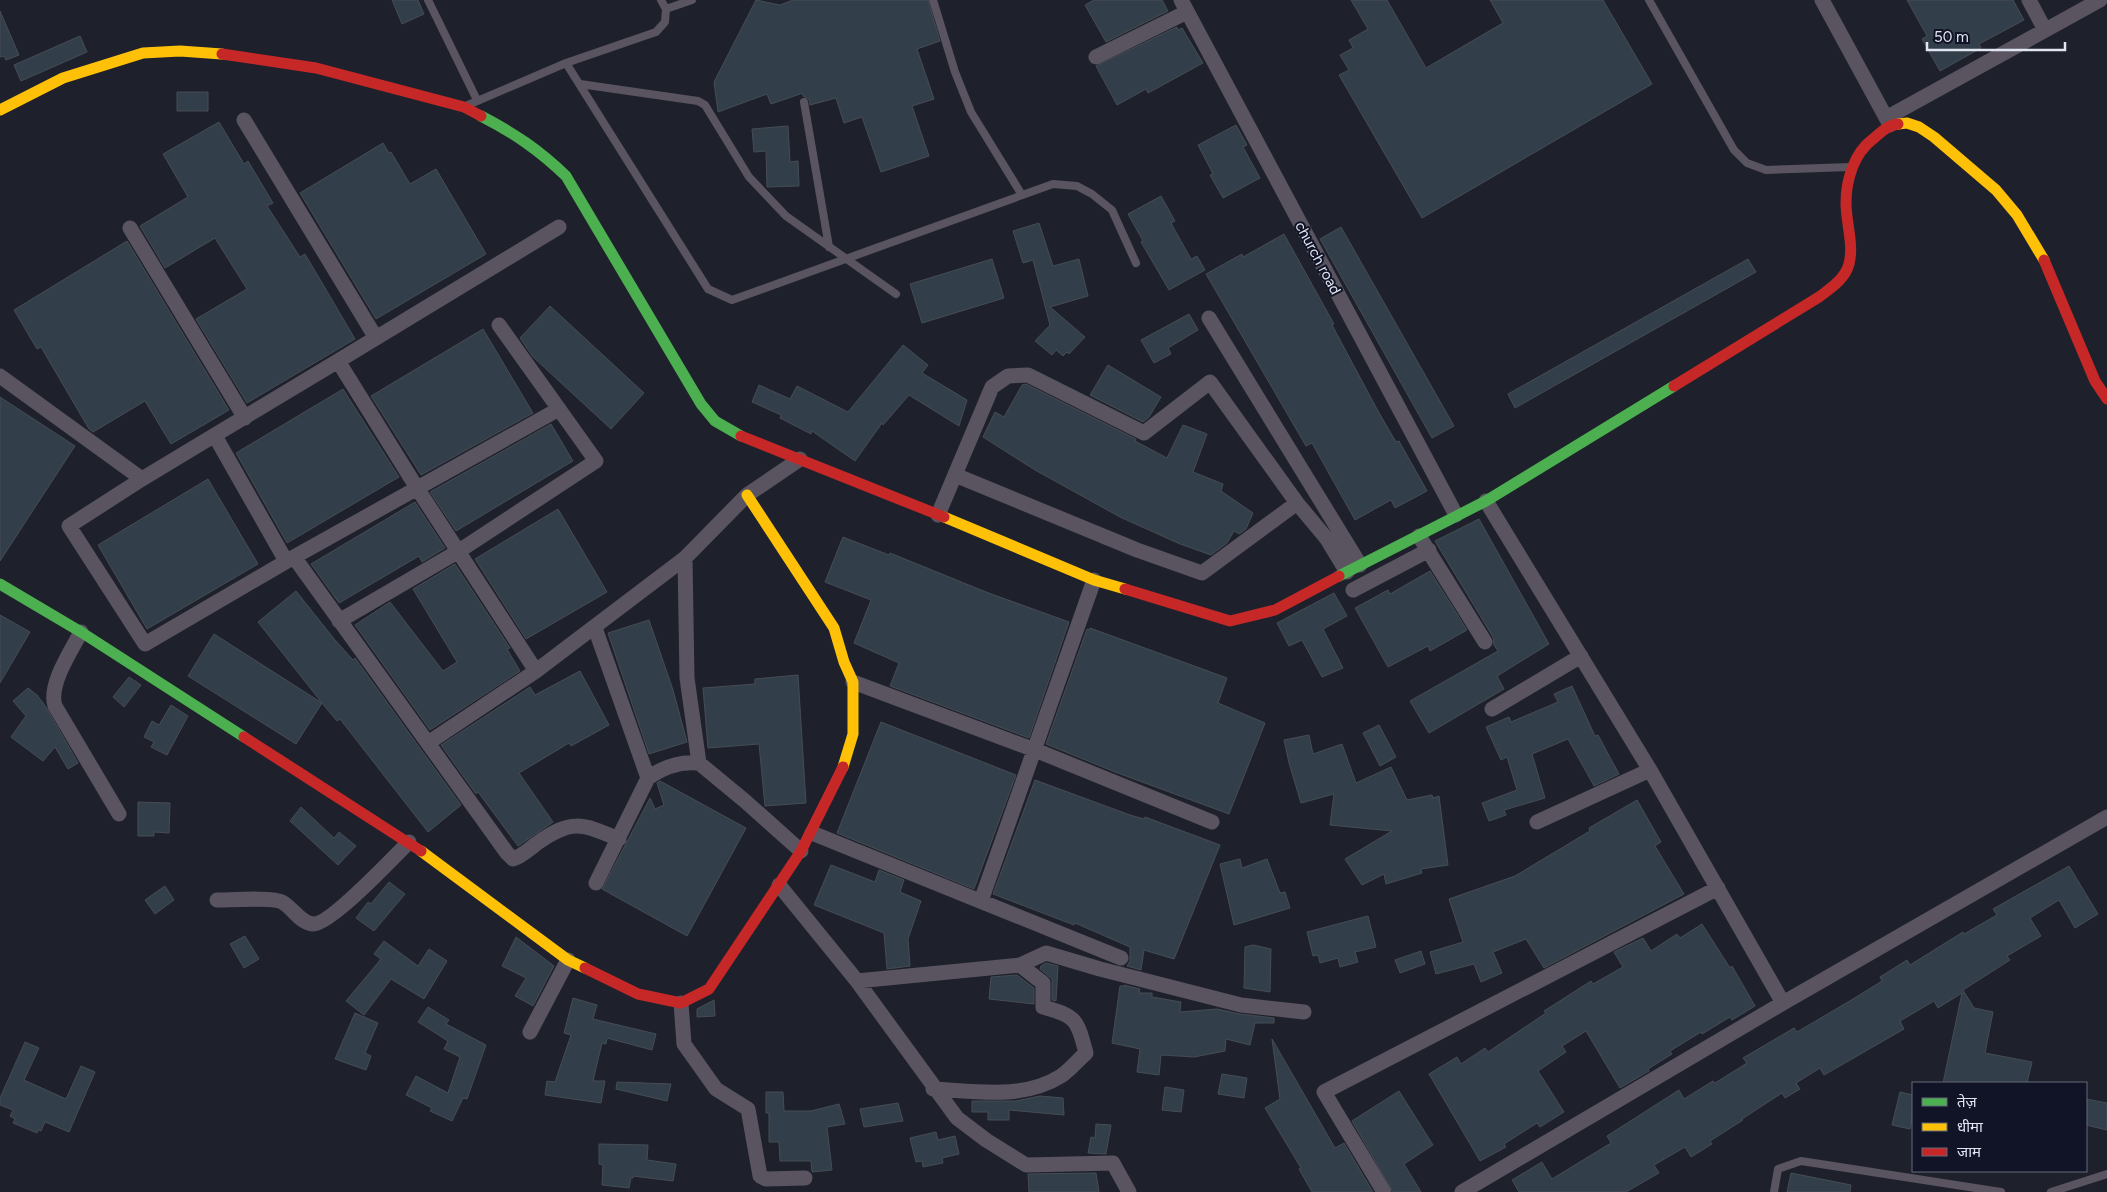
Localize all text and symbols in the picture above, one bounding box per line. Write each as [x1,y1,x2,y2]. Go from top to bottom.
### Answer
scale bar [1927,20,2064,52]
text: 50 m [1934,28,1969,46]
street label: church road [1291,218,1345,298]
legend [1912,1082,2087,1172]
text: तेज़ [1957,1093,1978,1111]
text: धीमा [1957,1118,1984,1136]
text: जाम [1957,1143,1982,1161]

